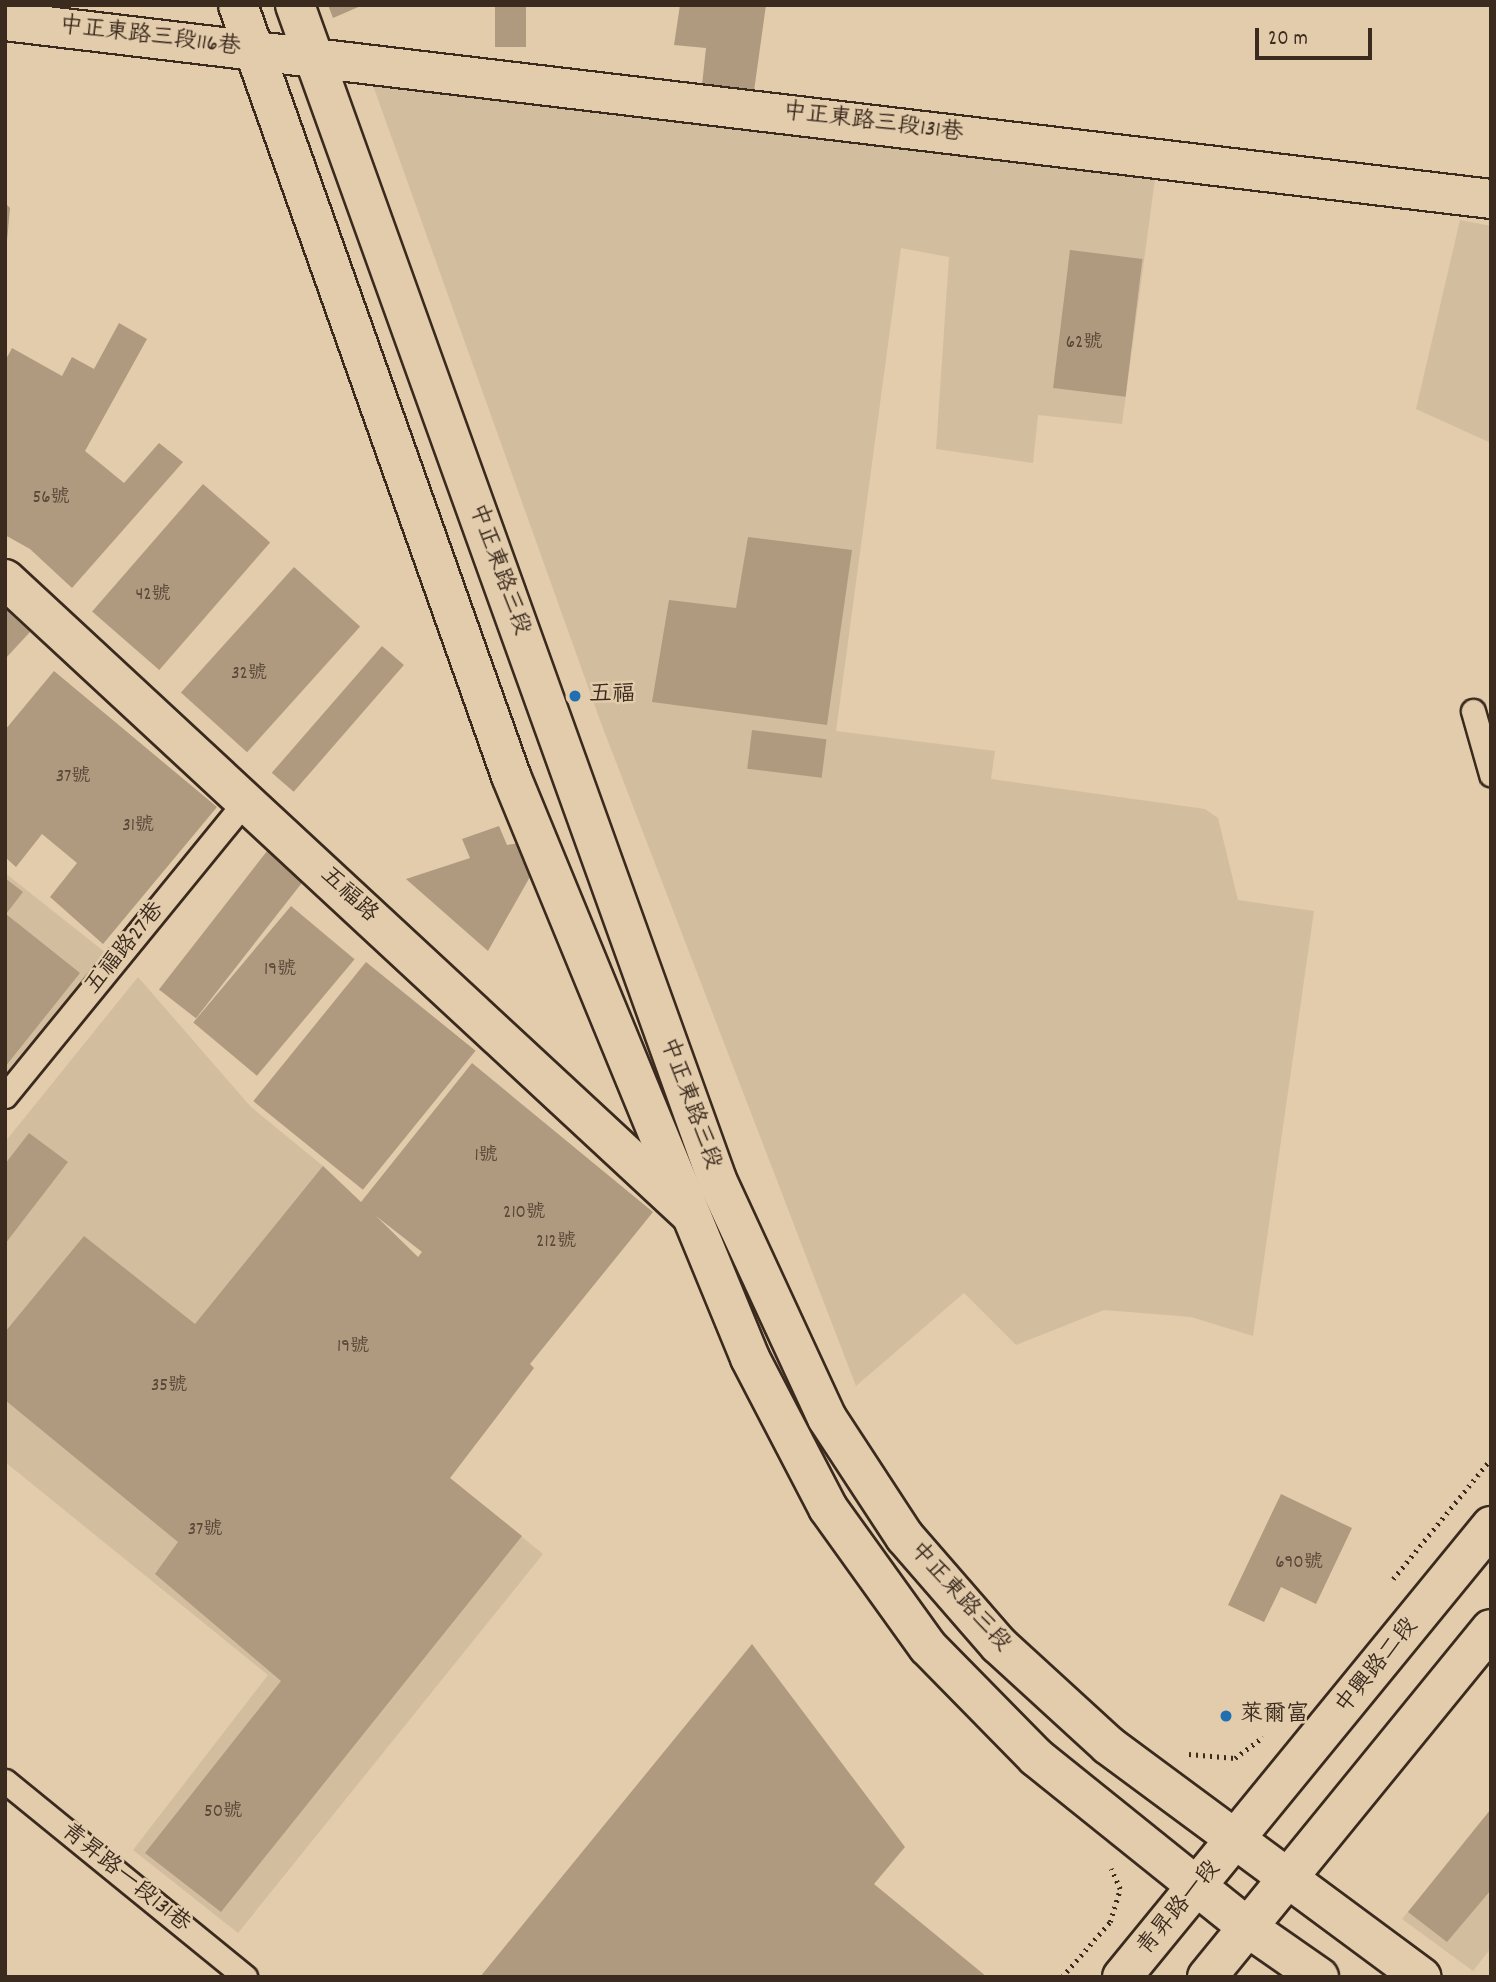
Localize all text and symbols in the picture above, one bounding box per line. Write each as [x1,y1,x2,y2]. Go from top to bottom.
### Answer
street label: 中正東路三段116巷 [58,13,242,63]
scale bar [1258,14,1375,58]
text: 20 m [1268,25,1308,55]
street label: 中正東路三段131巷 [781,99,965,149]
house number: 62號 [1066,333,1102,355]
house number: 56號 [32,488,70,510]
street label: 中正東路三段 [461,500,535,640]
house number: 42號 [135,585,171,607]
house number: 32號 [231,664,267,686]
place label: 五福 [589,682,635,710]
marker: 五福 [567,688,583,704]
house number: 37號 [56,767,90,789]
house number: 31號 [122,816,154,838]
street label: 五福路 [313,862,383,930]
street label: 五福路27巷 [80,897,172,1001]
house number: 19號 [264,960,296,982]
street label: 中正東路三段 [652,1034,726,1174]
house number: 1號 [474,1146,498,1168]
house number: 210號 [503,1203,545,1225]
house number: 212號 [536,1232,576,1254]
house number: 19號 [337,1337,369,1359]
house number: 35號 [151,1376,187,1398]
house number: 37號 [188,1520,222,1542]
street label: 中正東路三段 [903,1537,1015,1659]
house number: 690號 [1275,1553,1323,1575]
street label: 中興路二段 [1331,1614,1425,1720]
place label: 萊爾富 [1240,1702,1309,1730]
marker: 萊爾富 [1218,1708,1234,1724]
house number: 50號 [204,1802,242,1824]
street label: 青昇路一段131巷 [55,1818,195,1940]
street label: 青昇路一段 [1132,1856,1228,1962]

